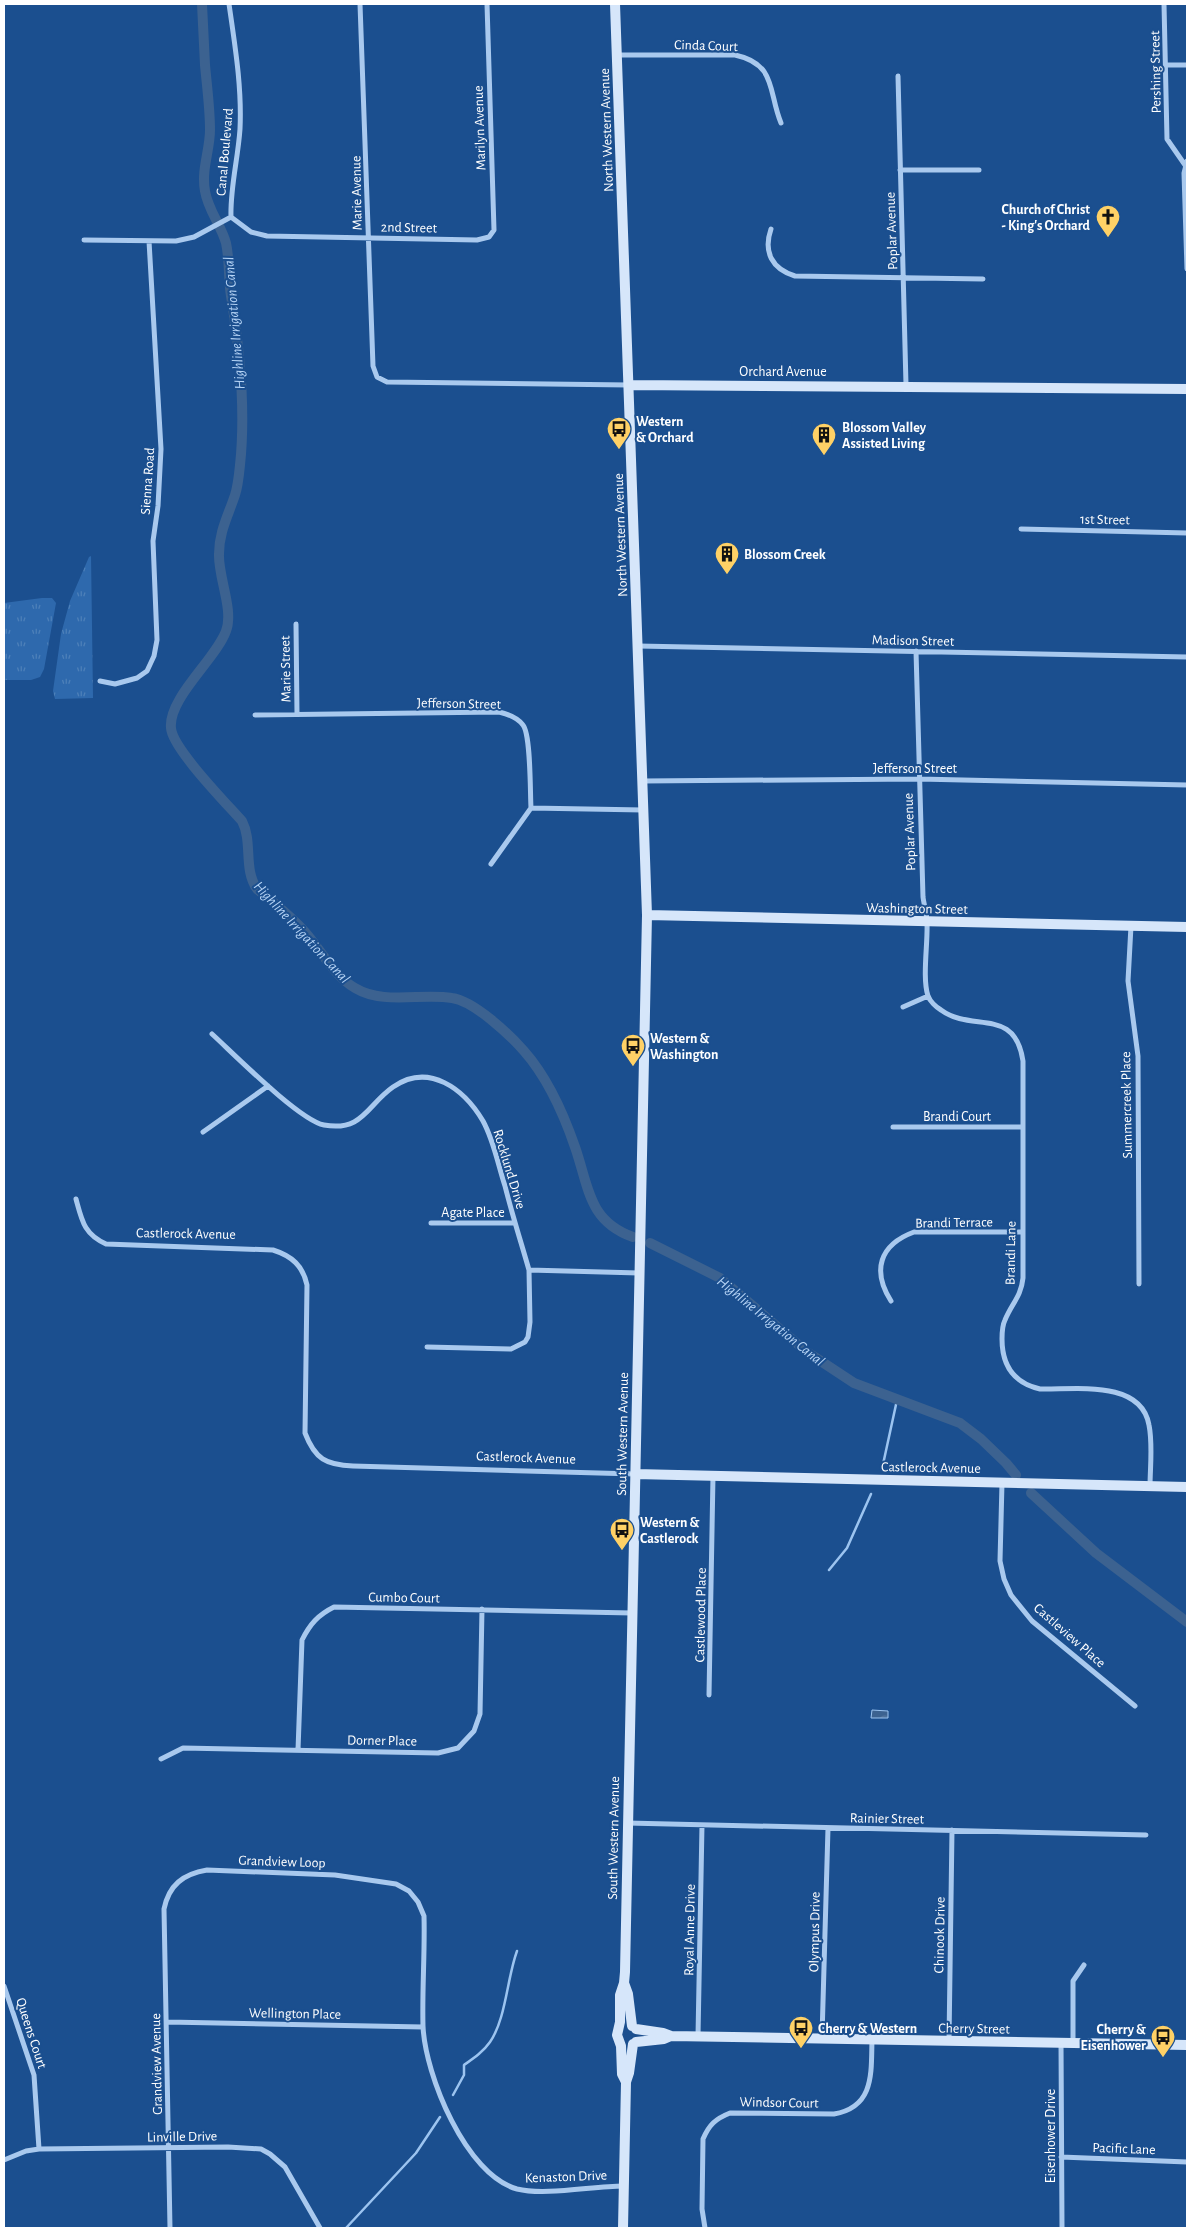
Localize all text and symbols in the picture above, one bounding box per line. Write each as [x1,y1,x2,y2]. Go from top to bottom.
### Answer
street label: Pershing Street [1148,30,1164,114]
street label: Cinda Court [674,38,739,54]
street label: North Western Avenue [598,68,616,192]
street label: Marilyn Avenue [472,85,488,171]
street label: Canal Boulevard [214,108,236,197]
street label: Marie Avenue [349,156,365,230]
street label: Poplar Avenue [884,192,900,270]
place label: Church of Christ - King's Orchard [1002,203,1091,233]
church icon: Church of Christ - King's Orchard [1095,204,1121,238]
street label: 2nd Street [381,221,438,235]
water label: Highline Irrigation Canal [221,256,248,390]
street label: Orchard Avenue [739,365,827,379]
place label: Western & Orchard [636,415,694,445]
bus stop icon: Western & Orchard [606,416,632,450]
place label: Blossom Valley Assisted Living [842,421,927,451]
building icon: Blossom Valley Assisted Living [811,422,837,456]
street label: Sienna Road [139,447,157,515]
street label: North Western Avenue [612,473,630,597]
street label: 1st Street [1080,513,1130,527]
building icon: Blossom Creek [714,541,740,575]
place label: Blossom Creek [744,548,826,562]
street label: Madison Street [872,633,955,649]
street label: Marie Street [278,635,294,703]
street label: Jefferson Street [417,696,502,712]
street label: Jefferson Street [873,762,958,776]
street label: Poplar Avenue [902,793,918,871]
water label: Highline Irrigation Canal [251,879,353,986]
street label: Washington Street [866,901,968,917]
place label: Western & Washington [650,1032,718,1062]
bus stop icon: Western & Washington [620,1033,646,1067]
street label: Summercreek Place [1119,1051,1135,1159]
street label: Brandi Court [923,1110,992,1124]
street label: Rocklund Drive [490,1128,528,1211]
street label: Agate Place [441,1206,505,1220]
street label: Brandi Terrace [915,1215,993,1231]
street label: Brandi Lane [1003,1221,1019,1285]
street label: Castlerock Avenue [136,1226,236,1242]
water label: Highline Irrigation Canal [714,1274,827,1369]
street label: South Western Avenue [615,1372,631,1496]
street label: Castlerock Avenue [476,1449,576,1467]
street label: Castlerock Avenue [881,1460,981,1476]
place label: Western & Castlerock [640,1516,700,1546]
bus stop icon: Western & Castlerock [609,1517,635,1551]
street label: Castlewood Place [693,1567,709,1663]
street label: Cumbo Court [368,1590,440,1606]
street label: Castleview Place [1031,1601,1108,1671]
street label: Dorner Place [347,1733,417,1749]
street label: South Western Avenue [606,1776,622,1900]
street label: Rainier Street [850,1811,925,1827]
street label: Grandview Loop [238,1853,326,1871]
street label: Royal Anne Drive [682,1884,698,1976]
street label: Olympus Drive [807,1892,823,1972]
street label: Chinook Drive [932,1897,948,1974]
street label: Queens Court [13,1996,49,2071]
street label: Wellington Place [249,2006,341,2022]
street label: Grandview Avenue [149,2013,165,2115]
bus stop icon: Cherry & Western [788,2015,814,2049]
street label: Cherry Street [938,2021,1010,2037]
place label: Cherry & Western [818,2022,917,2036]
place label: Cherry & Eisenhower [1081,2023,1146,2053]
bus stop icon: Cherry & Eisenhower [1150,2024,1176,2058]
street label: Eisenhower Drive [1044,2089,1058,2183]
street label: Windsor Court [739,2095,819,2111]
street label: Linville Drive [147,2129,217,2145]
street label: Pacific Lane [1092,2141,1156,2157]
street label: Kenaston Drive [525,2169,607,2185]

